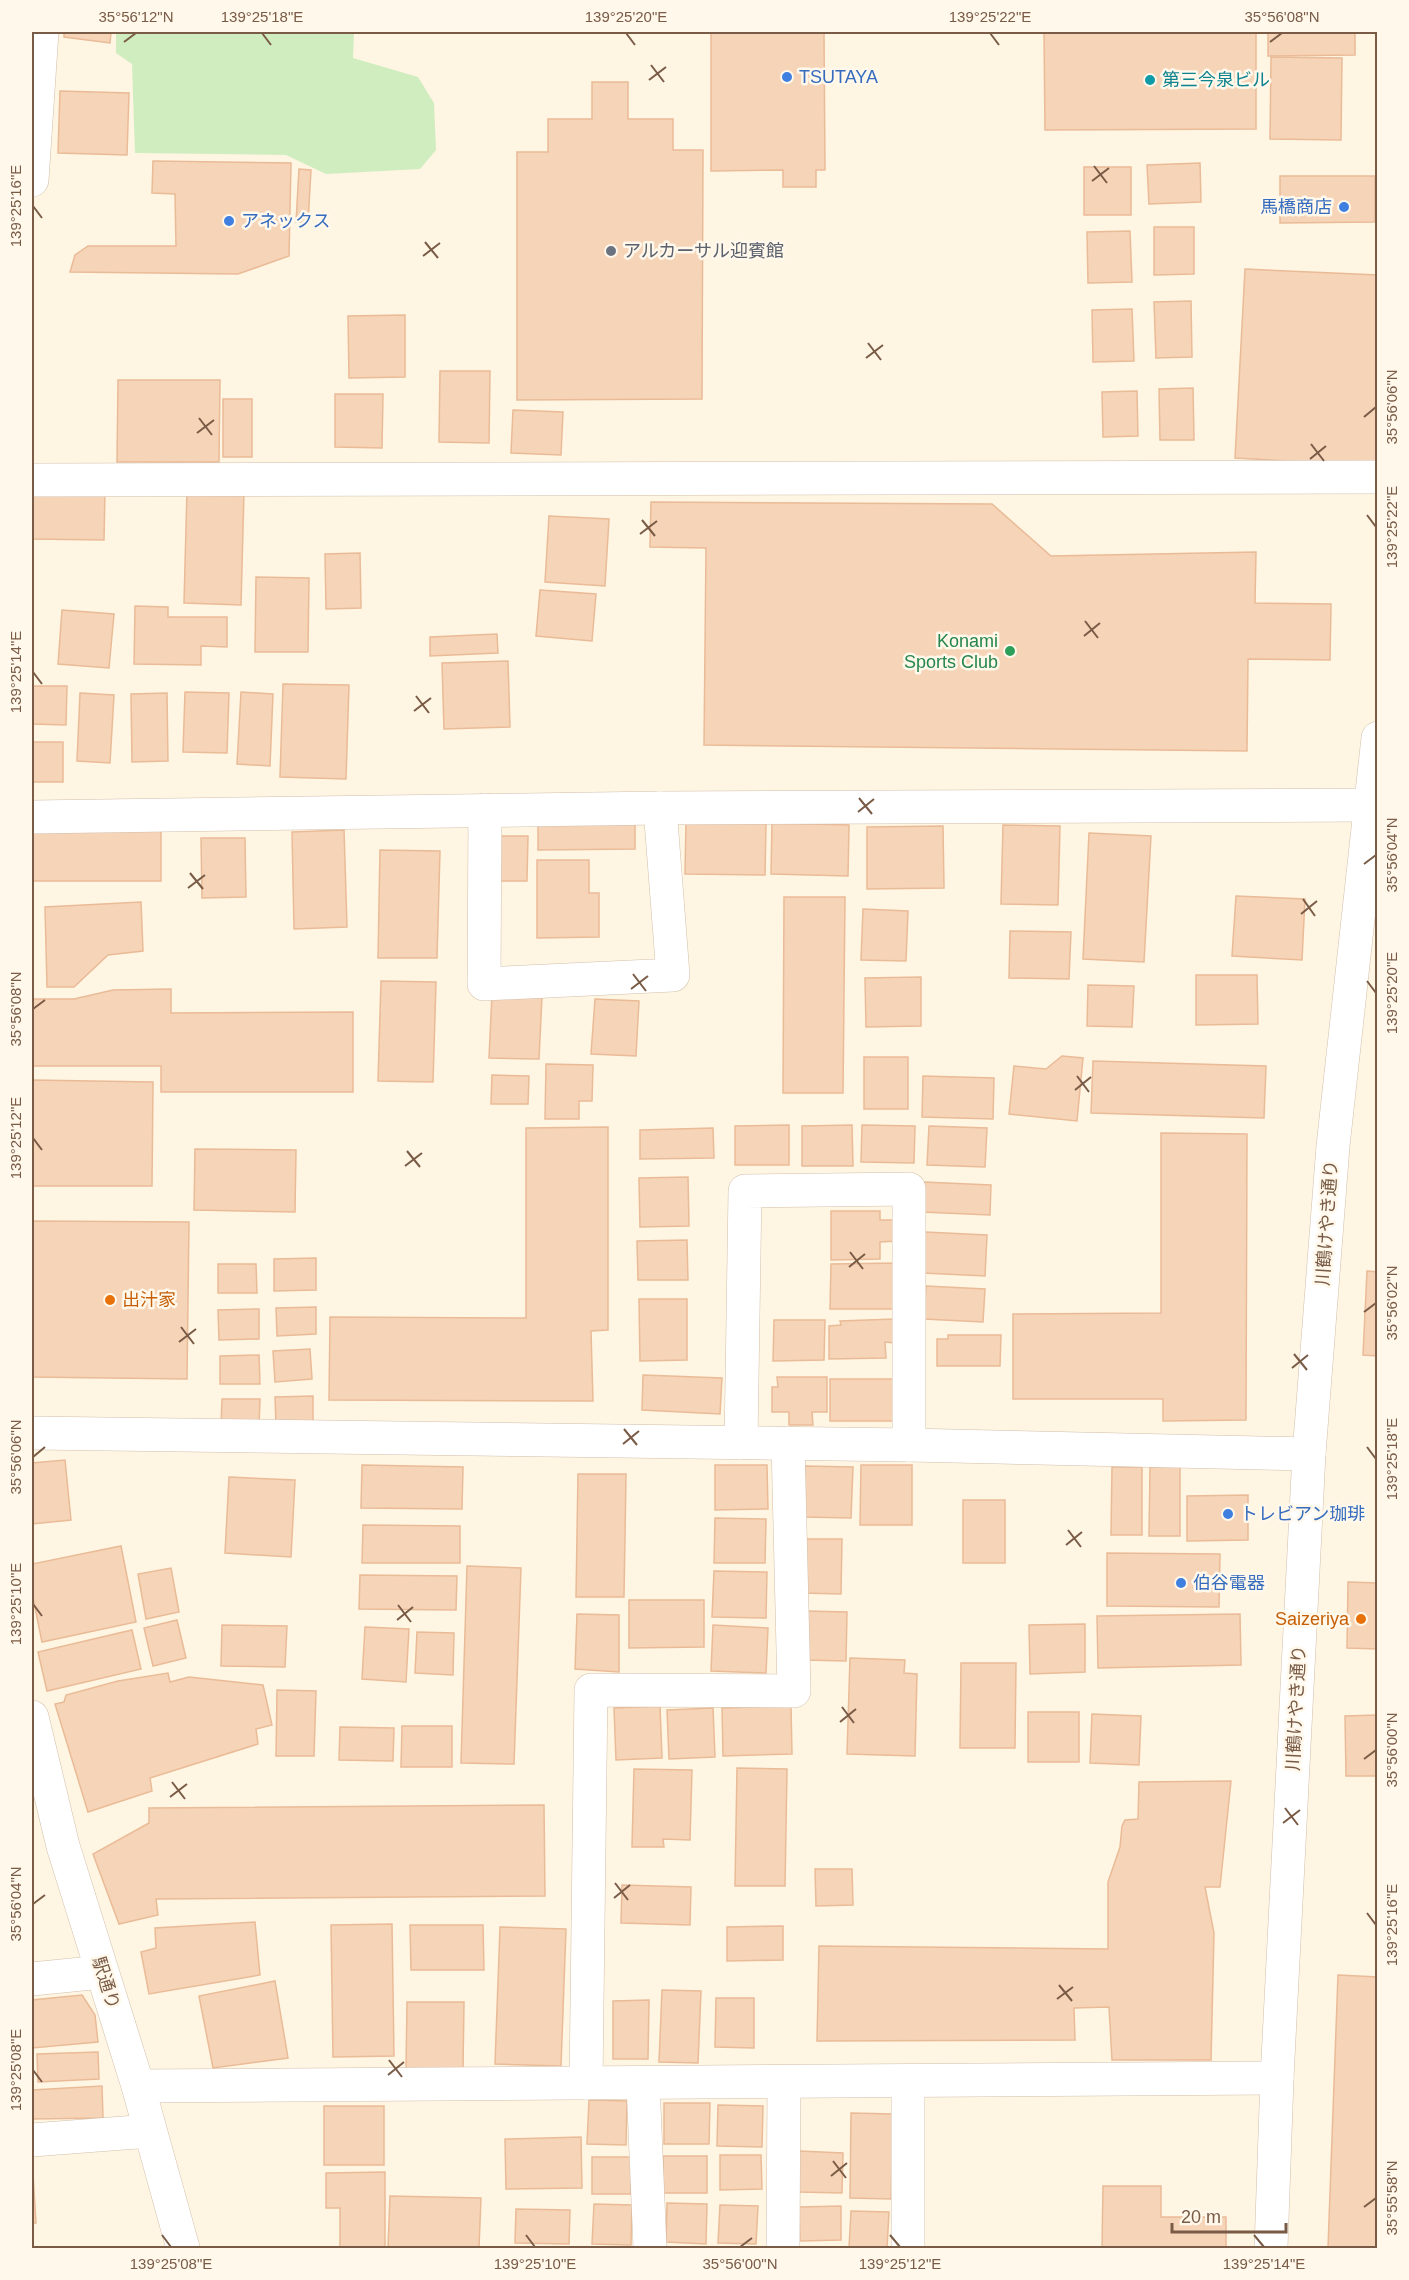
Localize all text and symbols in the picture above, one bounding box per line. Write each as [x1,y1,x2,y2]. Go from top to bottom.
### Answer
text: 35°56'12"N [98,8,174,25]
text: 139°25'18"E [221,8,303,25]
text: 139°25'20"E [585,8,667,25]
text: 139°25'22"E [949,8,1031,25]
text: 35°56'08"N [1244,8,1320,25]
place label: TSUTAYA [799,67,878,87]
marker: TSUTAYA [780,70,794,84]
place label: 第三今泉ビル [1162,70,1270,90]
marker: 第三今泉ビル [1143,73,1157,87]
text: 139°25'16"E [7,165,24,247]
place label: 馬橋商店 [1260,197,1332,217]
marker: 馬橋商店 [1337,200,1351,214]
place label: アネックス [241,211,330,231]
marker: アネックス [222,214,236,228]
place label: アルカーサル迎賓館 [623,241,784,261]
marker: アルカーサル迎賓館 [604,244,618,258]
text: 35°56'06"N [1383,369,1400,445]
text: 139°25'22"E [1383,486,1400,568]
text: 139°25'14"E [7,631,24,713]
place label: Konami Sports Club [904,631,998,672]
marker: Konami Sports Club [1003,644,1017,658]
text: 35°56'04"N [1383,817,1400,893]
text: 139°25'20"E [1383,952,1400,1034]
text: 35°56'08"N [7,971,24,1047]
text: 139°25'12"E [7,1097,24,1179]
street label: 川鶴けやき通り [1313,1159,1341,1287]
text: 35°56'02"N [1383,1265,1400,1341]
place label: 出汁家 [122,1290,176,1310]
marker: 出汁家 [103,1293,117,1307]
text: 139°25'18"E [1383,1418,1400,1500]
text: 35°56'06"N [7,1419,24,1495]
place label: トレビアン珈琲 [1240,1504,1365,1524]
marker: トレビアン珈琲 [1221,1507,1235,1521]
text: 139°25'10"E [7,1563,24,1645]
place label: 伯谷電器 [1193,1573,1265,1593]
marker: 伯谷電器 [1174,1576,1188,1590]
place label: Saizeriya [1275,1609,1350,1629]
marker: Saizeriya [1354,1612,1368,1626]
street label: 川鶴けやき通り [1283,1645,1309,1771]
text: 35°56'00"N [1383,1712,1400,1788]
text: 35°56'04"N [7,1866,24,1942]
text: 139°25'16"E [1383,1884,1400,1966]
street label: 駅通り [89,1954,123,2012]
text: 139°25'08"E [7,2029,24,2111]
text: 35°55'58"N [1383,2160,1400,2236]
scale bar [1172,2196,1286,2234]
text: 20 m [1181,2207,1221,2227]
text: 139°25'08"E [130,2255,212,2272]
text: 139°25'10"E [494,2255,576,2272]
text: 35°56'00"N [702,2255,778,2272]
text: 139°25'12"E [859,2255,941,2272]
text: 139°25'14"E [1223,2255,1305,2272]

